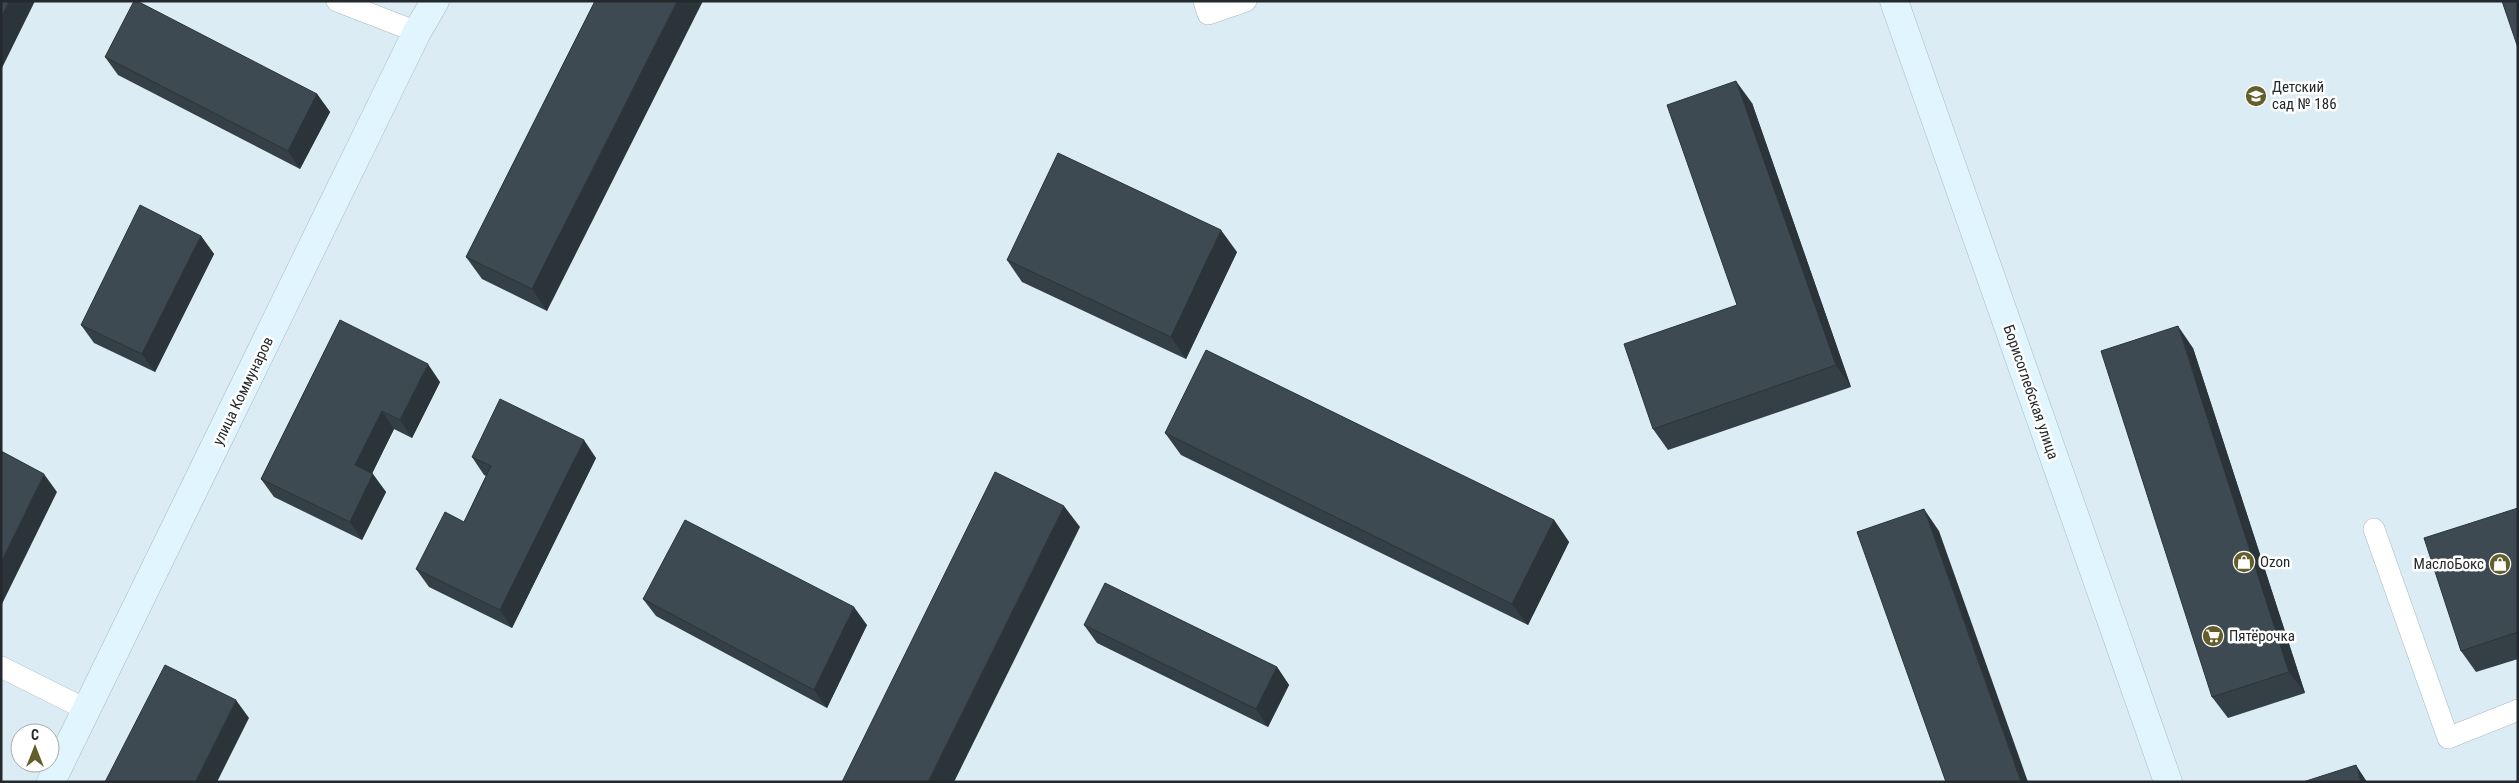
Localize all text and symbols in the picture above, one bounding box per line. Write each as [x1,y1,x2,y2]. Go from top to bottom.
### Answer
place label: Детский сад № 186 [2272,78,2337,113]
school or university icon: Детский сад № 186 [2244,84,2268,108]
street label: Борисоглебская улица [2000,322,2062,462]
street label: улица Коммунаров [209,334,277,448]
shop icon: Ozon [2232,550,2256,574]
shop icon: МаслоБокс [2488,552,2512,576]
place label: Ozon [2260,553,2290,571]
place label: МаслоБокс [2414,555,2484,573]
supermarket icon: Пятёрочка [2201,624,2225,648]
place label: Пятёрочка [2229,627,2295,645]
north arrow [10,723,60,773]
text: С [31,727,39,743]

